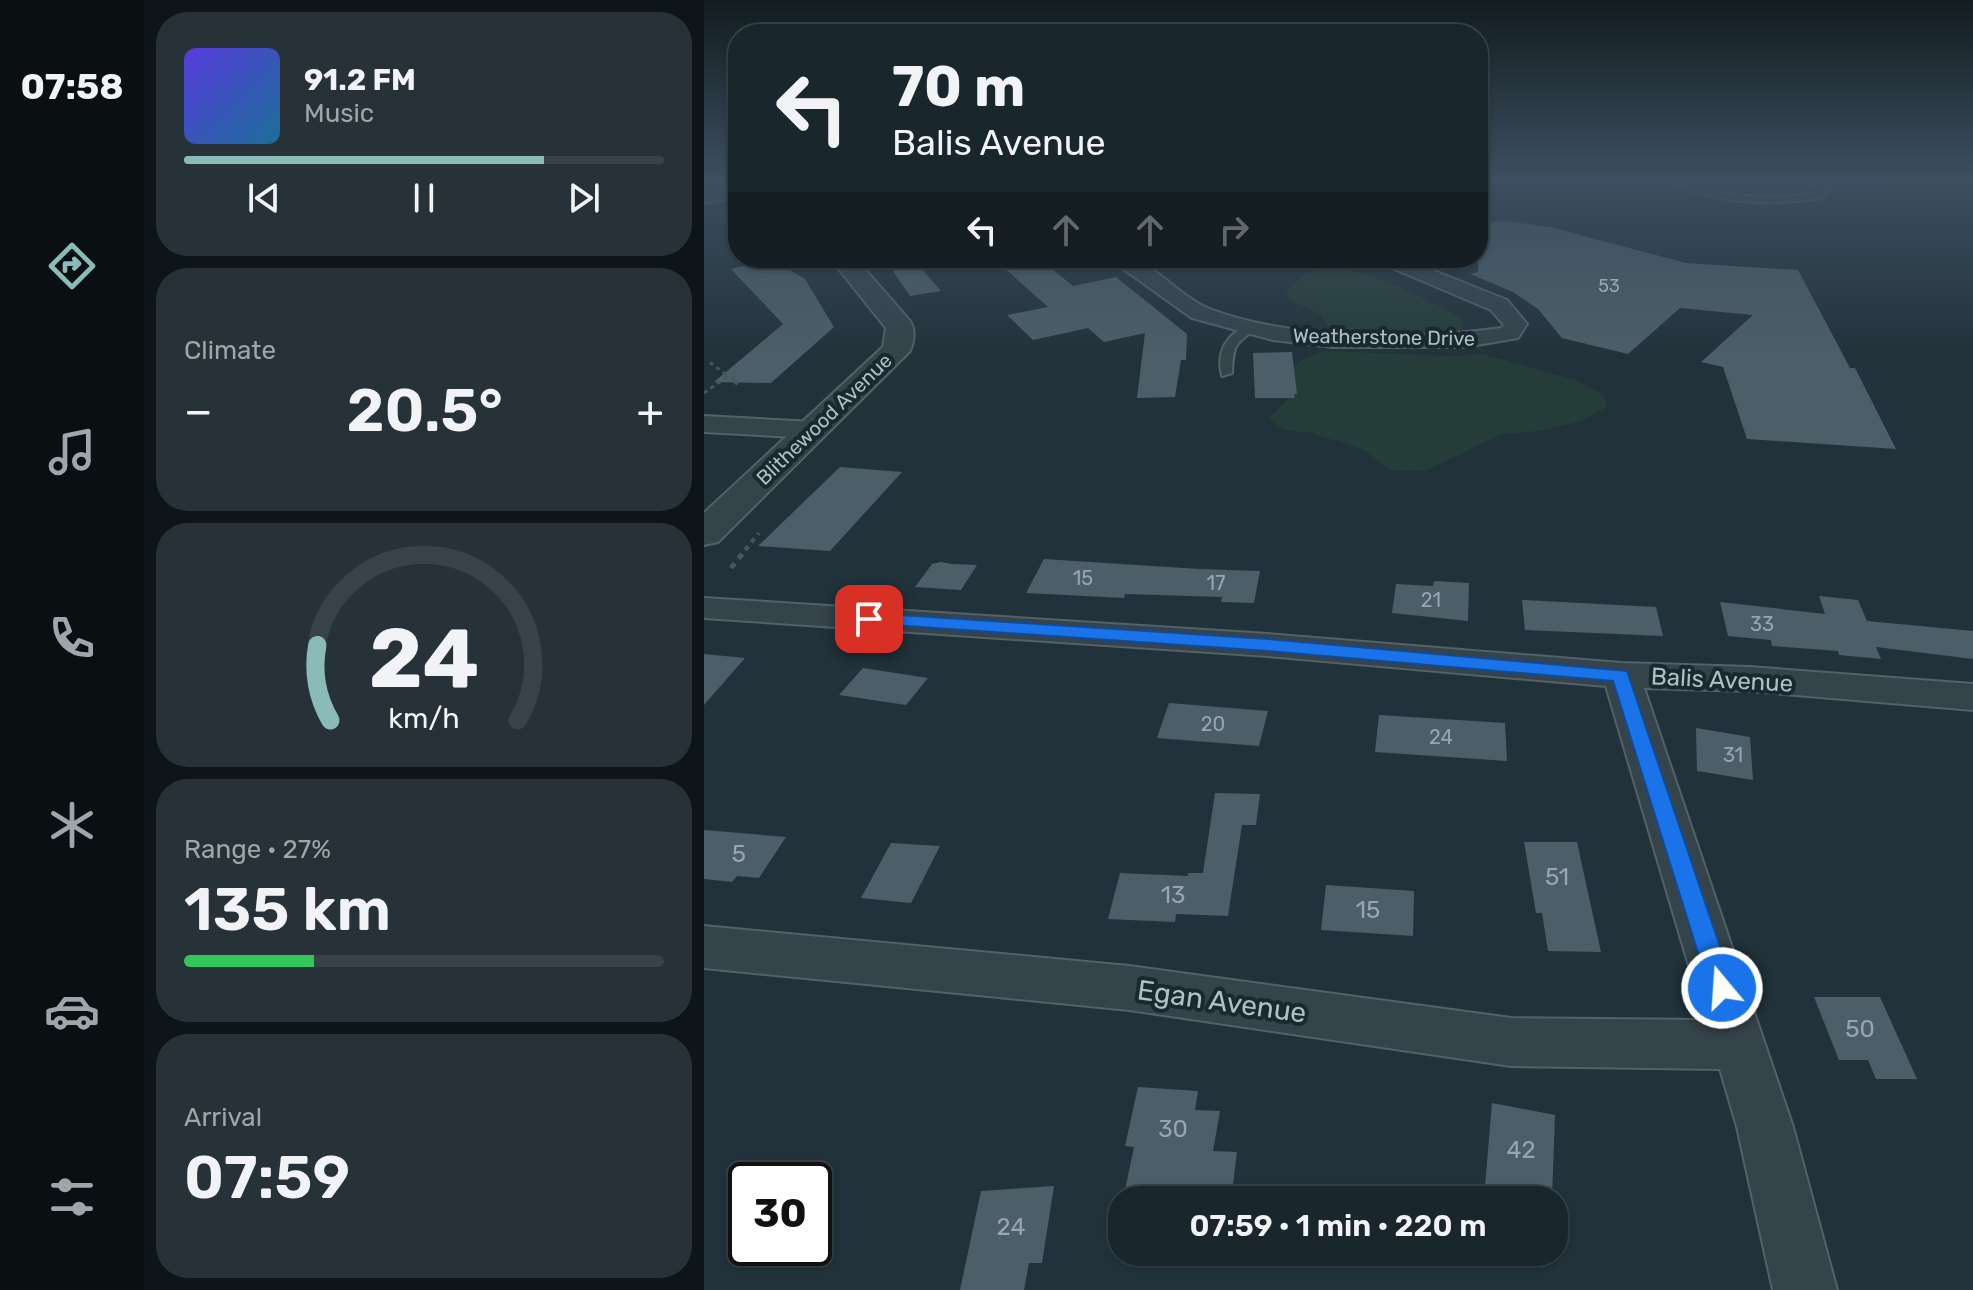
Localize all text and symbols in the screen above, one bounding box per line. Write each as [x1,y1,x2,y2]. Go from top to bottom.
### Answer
text: 70 m [892,54,1025,120]
icon: left [760,56,864,160]
text: 91.2 FM [304,62,416,98]
text: 07:58 [20,65,124,108]
text: Music [304,98,374,129]
text: Balis Avenue [892,121,1106,164]
icon: previous [242,176,286,220]
icon: pause [402,176,446,220]
icon: next [562,176,606,220]
icon: left [960,208,1004,252]
icon: ahead [1044,208,1088,252]
icon: ahead [1128,208,1172,252]
icon: right [1212,208,1256,252]
icon: directions [44,238,100,294]
house number: 53 [1598,275,1620,297]
street label: Weatherstone Drive [1293,323,1475,351]
text: Climate [184,335,276,366]
street label: Blithewood Avenue [751,348,897,490]
text: 20.5° [346,375,503,446]
text: − [184,385,213,437]
text: + [637,385,664,437]
icon: music [44,424,100,480]
house number: 15 [1073,566,1093,590]
house number: 17 [1207,571,1225,595]
pin [835,585,903,653]
house number: 21 [1421,588,1441,612]
icon: arrive [847,597,891,641]
text: 24 [369,609,479,708]
icon: phone [44,610,100,666]
house number: 33 [1750,612,1774,636]
street label: Balis Avenue [1650,662,1794,698]
text: km/h [388,701,460,735]
house number: 20 [1201,712,1225,736]
house number: 24 [1429,725,1453,749]
house number: 31 [1723,743,1743,767]
icon: climate [44,797,100,853]
text: Range · 27% [184,834,331,865]
house number: 5 [732,840,746,868]
house number: 51 [1545,863,1569,891]
text: 135 km [184,874,391,945]
house number: 13 [1161,881,1185,909]
house number: 15 [1356,896,1380,924]
position arrow [1680,946,1764,1030]
street label: Egan Avenue [1135,973,1308,1030]
icon: car [44,983,100,1039]
house number: 50 [1845,1015,1875,1043]
text: Arrival [184,1102,262,1133]
house number: 30 [1158,1115,1188,1143]
house number: 42 [1507,1136,1536,1164]
text: 07:59 [184,1142,350,1213]
speed limit sign: 30 [728,1162,832,1266]
icon: filters [44,1169,100,1225]
text: 07:59 · 1 min · 220 m [1190,1208,1486,1244]
house number: 24 [997,1213,1025,1241]

